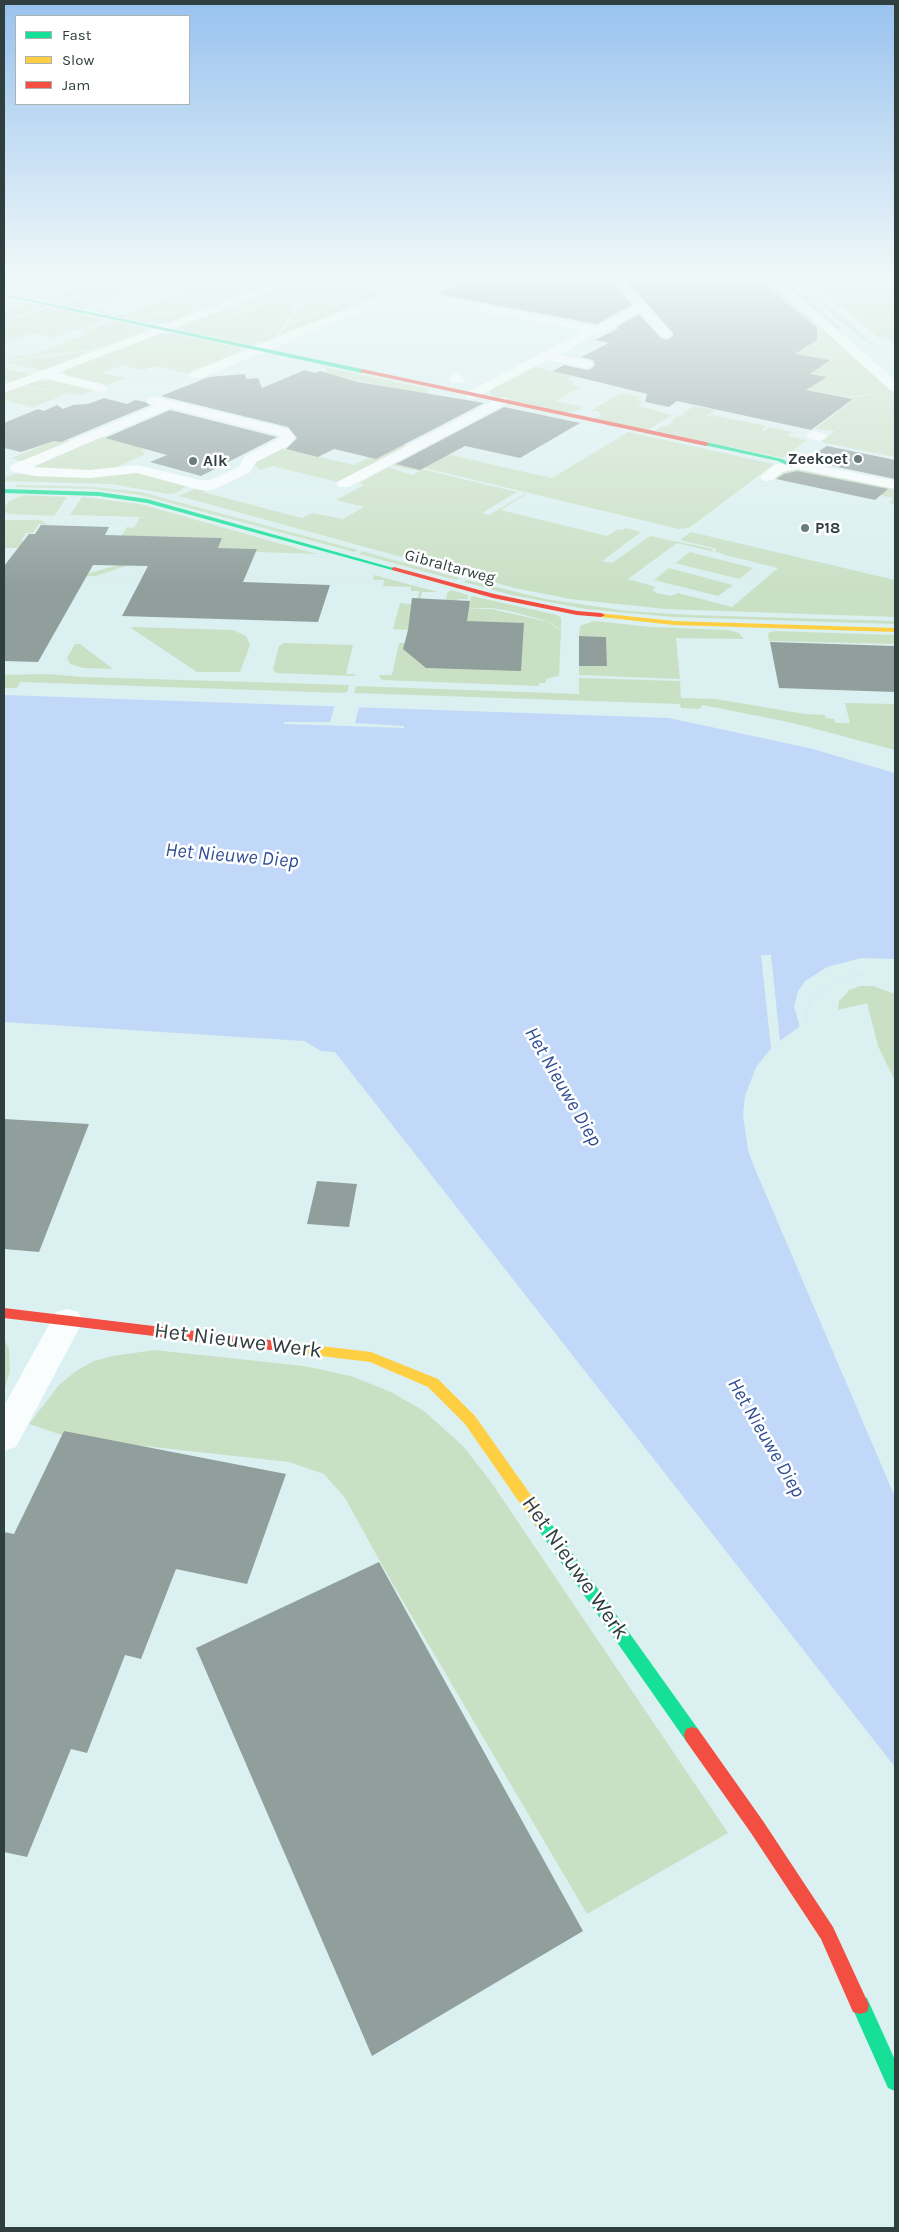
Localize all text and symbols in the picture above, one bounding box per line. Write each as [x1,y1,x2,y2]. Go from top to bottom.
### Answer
legend [15,15,190,105]
text: Fast [62,26,91,44]
text: Slow [62,51,94,69]
text: Jam [62,76,90,94]
place label: Zeekoet [788,449,848,469]
place label: Alk [203,451,227,471]
marker: Zeekoet [852,453,864,465]
marker: Alk [187,455,199,467]
place label: P18 [815,518,840,538]
marker: P18 [799,522,811,534]
street label: Gibraltarweg [403,546,497,588]
water label: Het Nieuwe Diep [164,838,300,874]
water label: Het Nieuwe Diep [519,1023,607,1151]
street label: Het Nieuwe Werk [153,1318,323,1364]
water label: Het Nieuwe Diep [722,1374,810,1502]
street label: Het Nieuwe Werk [516,1491,634,1645]

